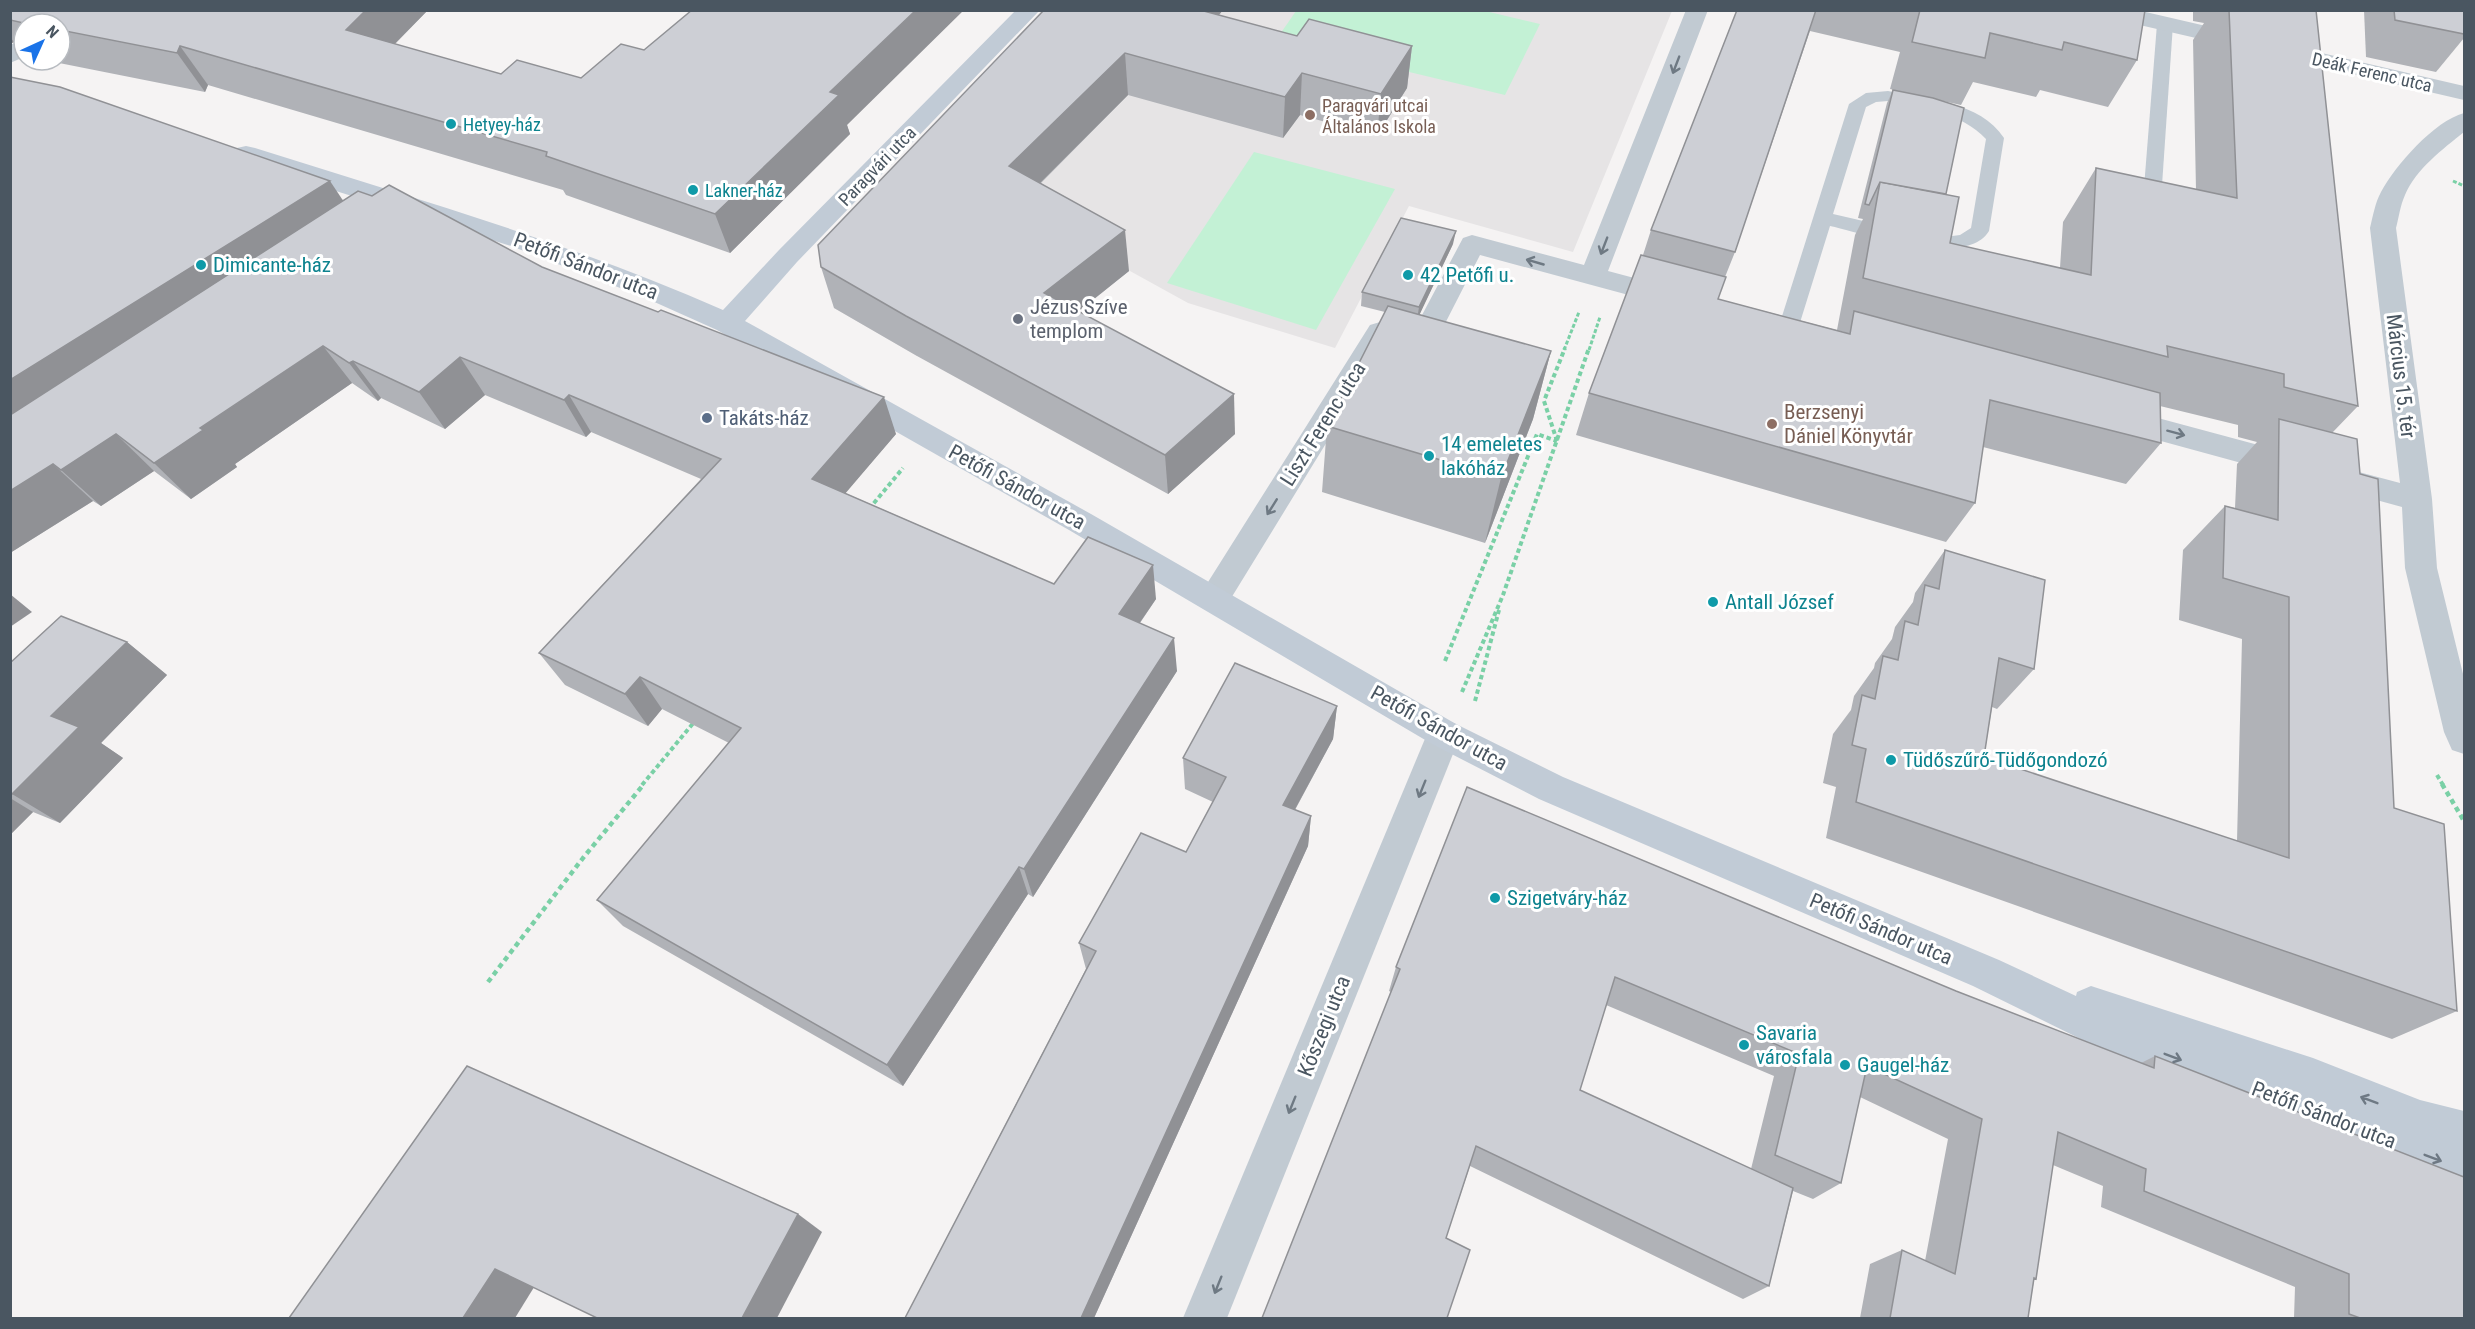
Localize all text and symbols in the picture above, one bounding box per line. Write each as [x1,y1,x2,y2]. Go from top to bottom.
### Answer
north arrow [12,12,72,72]
text: N [42,22,62,42]
street label: Deák Ferenc utca [2310,48,2434,96]
one-way arrow [1669,55,1680,74]
place label: Paragvári utcai Általános Iskola [1322,95,1436,137]
marker: Paragvári utcai Általános Iskola [1303,108,1317,122]
place label: Hetyey-ház [463,114,541,135]
marker: Hetyey-ház [444,117,458,131]
street label: Paragvári utca [834,122,920,210]
place label: Lakner-ház [705,180,783,201]
marker: Lakner-ház [686,183,700,197]
street label: Petőfi Sándor utca [511,227,661,305]
one-way arrow [1598,237,1609,255]
place label: Dimicante-ház [213,253,331,277]
one-way arrow [1526,256,1545,267]
marker: Dimicante-ház [194,258,208,272]
place label: 42 Petőfi u. [1420,263,1514,287]
marker: 42 Petőfi u. [1401,268,1415,282]
place label: Jézus Szíve templom [1030,295,1128,343]
marker: Jézus Szíve templom [1011,312,1025,326]
street label: Március 15. tér [2381,313,2421,439]
street label: Liszt Ferenc utca [1275,358,1371,490]
place label: Berzsenyi Dániel Könyvtár [1784,400,1913,448]
place label: Takáts-ház [719,406,809,430]
marker: Takáts-ház [700,411,714,425]
marker: Berzsenyi Dániel Könyvtár [1765,417,1779,431]
one-way arrow [2166,428,2185,440]
place label: 14 emeletes lakóház [1441,432,1542,480]
street label: Petőfi Sándor utca [945,440,1089,534]
marker: 14 emeletes lakóház [1422,449,1436,463]
one-way arrow [1265,498,1277,515]
place label: Antall József [1725,590,1834,614]
marker: Antall József [1706,595,1720,609]
street label: Petőfi Sándor utca [1367,681,1511,775]
place label: Tüdőszűrő-Tüdőgondozó [1903,748,2107,772]
marker: Tüdőszűrő-Tüdőgondozó [1884,753,1898,767]
one-way arrow [1416,779,1427,797]
place label: Szigetváry-ház [1507,886,1627,910]
street label: Petőfi Sándor utca [1806,888,1956,970]
marker: Szigetváry-ház [1488,891,1502,905]
street label: Kőszegi utca [1293,972,1355,1080]
place label: Savaria városfala [1756,1021,1833,1069]
marker: Savaria városfala [1737,1038,1751,1052]
place label: Gaugel-ház [1857,1053,1949,1077]
one-way arrow [2163,1053,2182,1064]
marker: Gaugel-ház [1838,1058,1852,1072]
street label: Petőfi Sándor utca [2249,1076,2399,1154]
one-way arrow [2360,1094,2379,1105]
one-way arrow [1286,1095,1297,1114]
one-way arrow [2424,1153,2442,1164]
one-way arrow [1212,1276,1223,1294]

